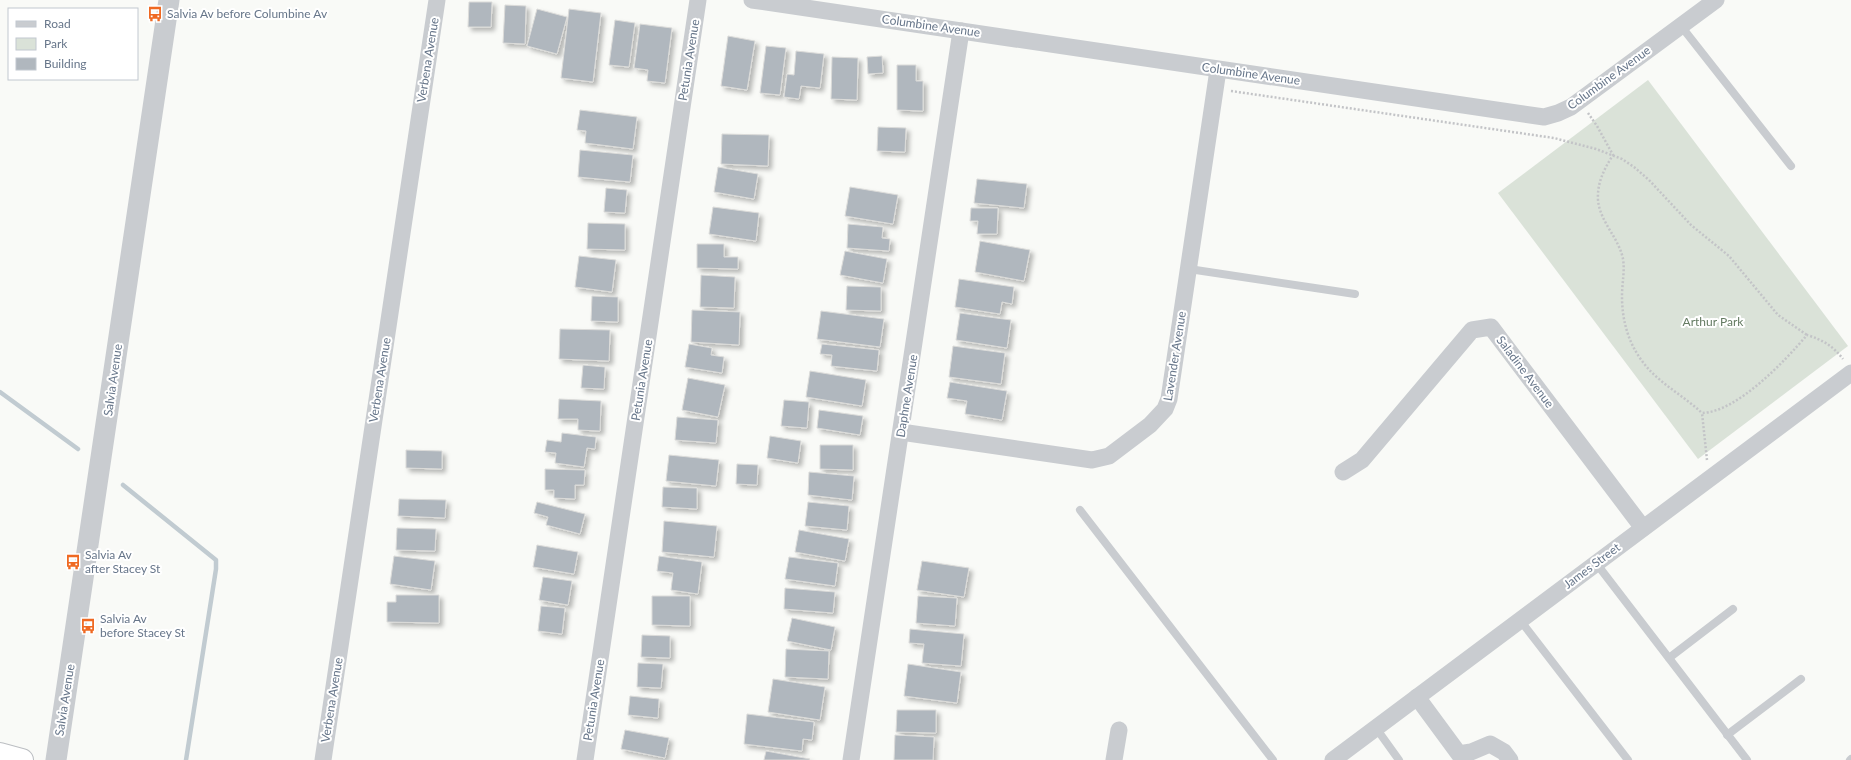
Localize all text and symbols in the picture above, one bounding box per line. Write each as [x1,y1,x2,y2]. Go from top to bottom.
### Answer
bus stop icon: Salvia Av before Columbine Av [146,5,164,23]
place label: Salvia Av before Columbine Av [167,6,328,21]
legend [8,8,138,80]
street label: Columbine Avenue [881,11,981,40]
text: Road [44,16,71,31]
street label: Verbena Avenue [413,16,442,104]
street label: Petunia Avenue [675,18,702,102]
text: Park [44,36,68,51]
street label: Columbine Avenue [1564,42,1653,113]
text: Building [44,56,87,71]
street label: Columbine Avenue [1201,59,1301,88]
street label: Lavender Avenue [1160,310,1189,402]
park label: Arthur Park [1683,314,1744,329]
street label: Saladine Avenue [1493,333,1557,411]
street label: Verbena Avenue [365,336,394,424]
street label: Petunia Avenue [628,338,655,422]
street label: Salvia Avenue [100,343,125,417]
street label: Daphne Avenue [893,353,920,438]
street label: James Street [1560,539,1623,592]
place label: Salvia Av after Stacey St [85,547,161,576]
bus stop icon: Salvia Av after Stacey St [64,553,82,571]
place label: Salvia Av before Stacey St [100,611,186,640]
bus stop icon: Salvia Av before Stacey St [79,617,97,635]
street label: Verbena Avenue [317,656,346,744]
street label: Petunia Avenue [580,658,607,742]
street label: Salvia Avenue [51,663,78,737]

